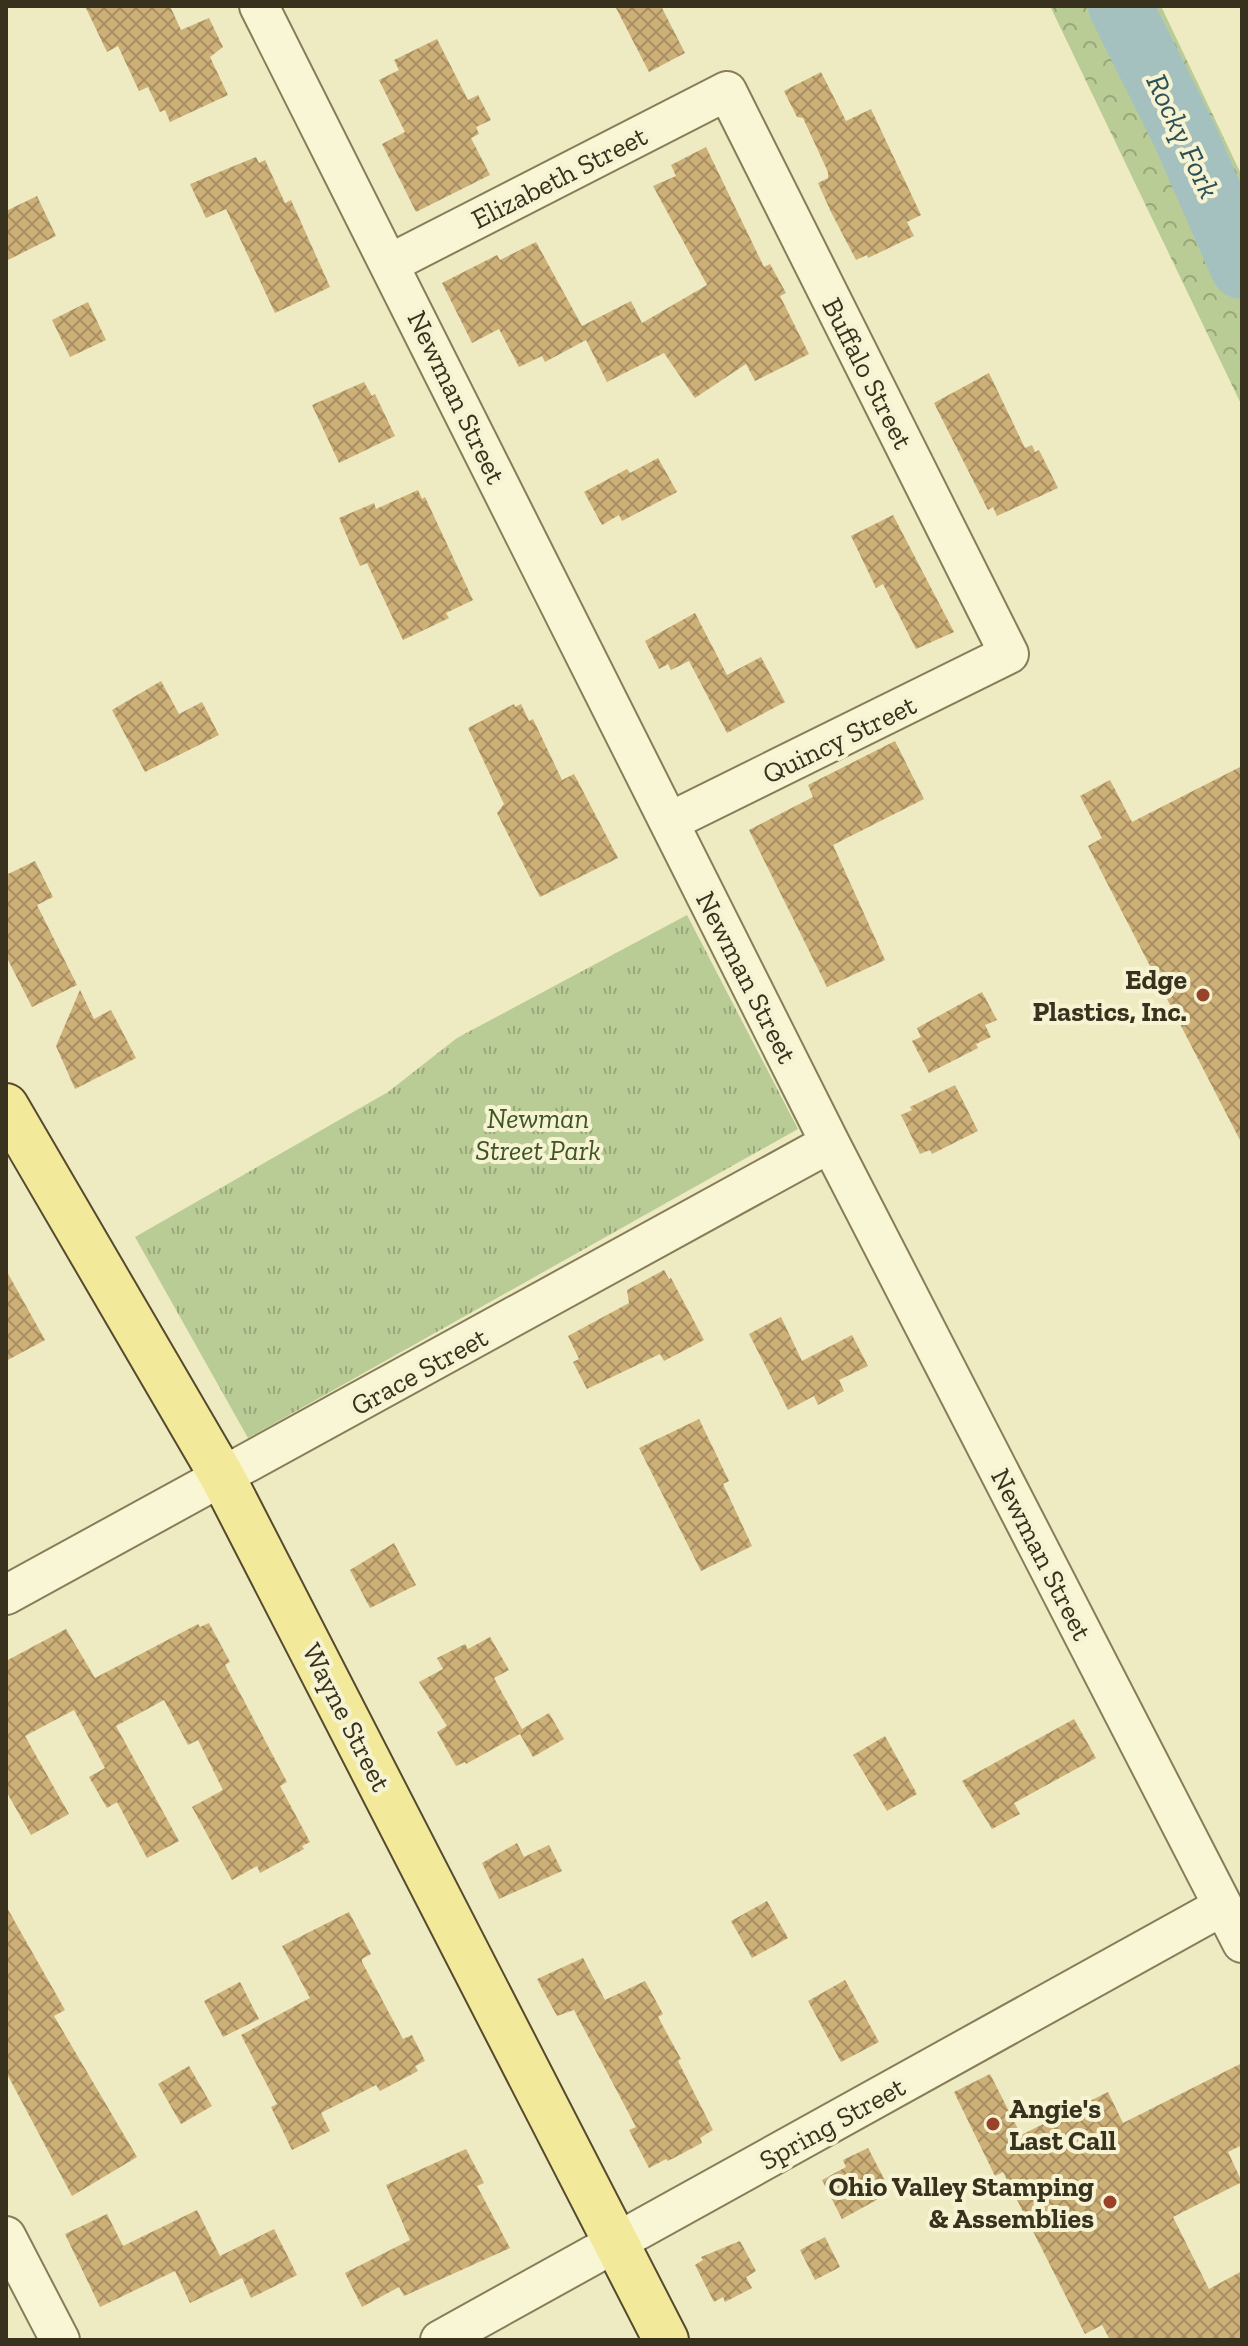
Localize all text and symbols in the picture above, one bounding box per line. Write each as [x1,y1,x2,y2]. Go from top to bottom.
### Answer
water label: Rocky Fork [1139,68,1227,204]
street label: Elizabeth Street [466,119,653,236]
street label: Buffalo Street [815,292,920,455]
street label: Newman Street [400,305,513,490]
street label: Quincy Street [757,688,922,791]
street label: Newman Street [689,886,804,1069]
place label: Edge Plastics, Inc. [1032,963,1187,1028]
marker: Edge Plastics, Inc. [1194,986,1212,1004]
park label: Newman Street Park [475,1102,601,1167]
street label: Grace Street [345,1320,494,1422]
street label: Newman Street [984,1463,1099,1646]
street label: Wayne Street [295,1638,398,1797]
street label: Spring Street [754,2070,911,2177]
place label: Angie's Last Call [1009,2092,1116,2157]
marker: Angie's Last Call [984,2115,1002,2133]
place label: Ohio Valley Stamping & Assemblies [829,2170,1094,2235]
marker: Ohio Valley Stamping & Assemblies [1101,2193,1119,2211]

